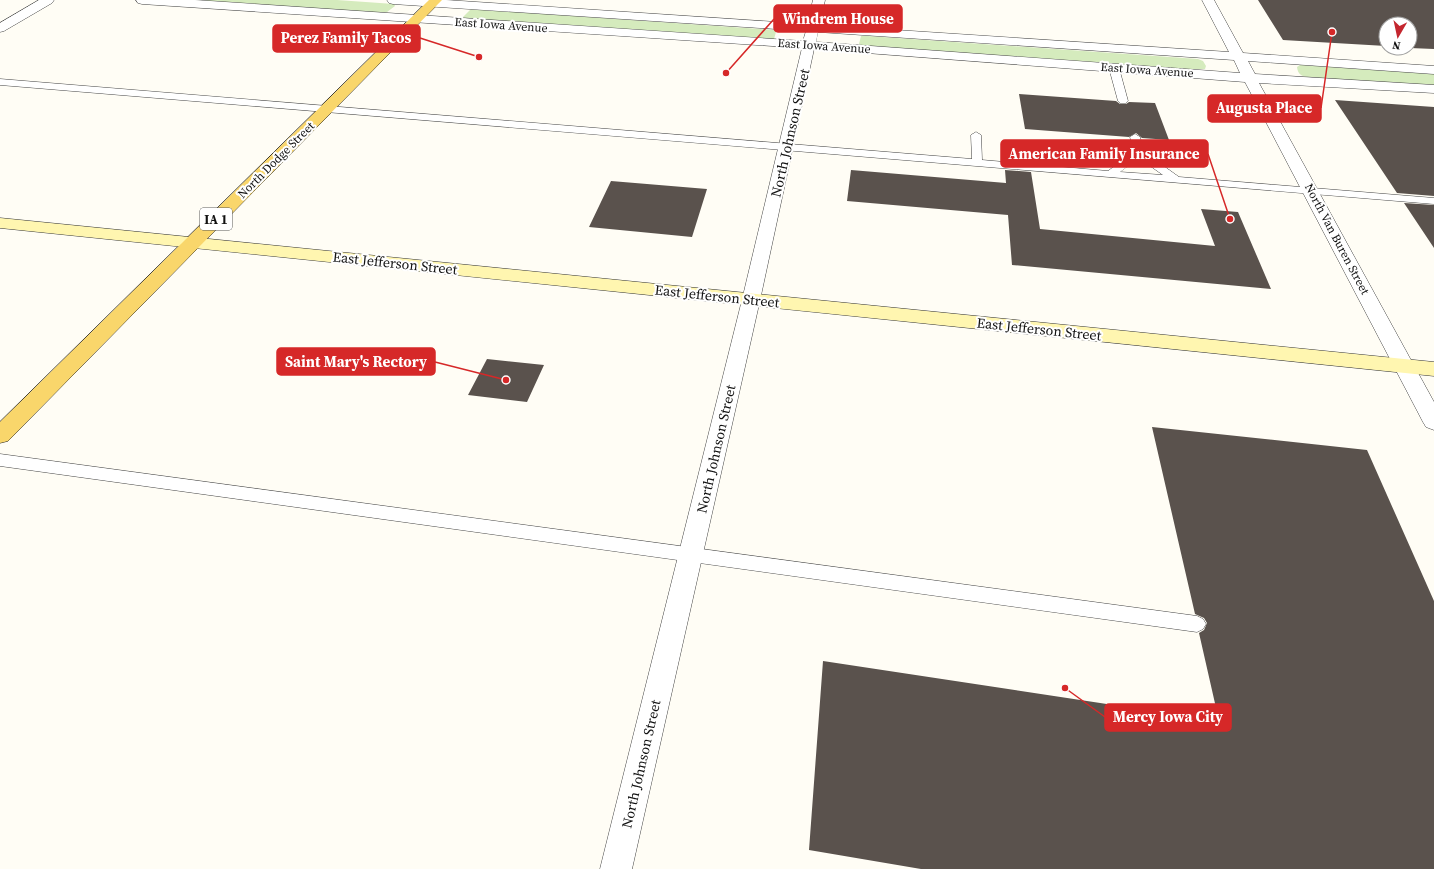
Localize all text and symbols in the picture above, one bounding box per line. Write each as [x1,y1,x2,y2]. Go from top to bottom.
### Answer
callout: Windrem House [774,5,902,32]
text: Windrem House [782,8,894,29]
street label: East Iowa Avenue [454,14,548,36]
north arrow [1378,16,1418,56]
callout: Perez Family Tacos [273,25,420,52]
text: Perez Family Tacos [281,27,412,48]
street label: East Iowa Avenue [777,35,871,57]
text: N [1391,37,1402,53]
street label: East Iowa Avenue [1100,59,1194,81]
street label: North Johnson Street [765,66,815,199]
callout: Augusta Place [1208,95,1321,122]
text: Augusta Place [1216,97,1312,118]
street label: North Dodge Street [234,118,318,202]
callout: American Family Insurance [1001,140,1208,167]
text: American Family Insurance [1008,143,1200,164]
street label: North Van Buren Street [1301,181,1373,298]
road number: IA 1 [200,208,232,230]
street label: East Jefferson Street [332,247,459,280]
street label: East Jefferson Street [654,280,781,313]
street label: East Jefferson Street [976,313,1103,346]
callout: Saint Mary's Rectory [277,348,435,375]
text: Saint Mary's Rectory [285,351,427,372]
street label: North Johnson Street [691,382,741,515]
street label: North Johnson Street [616,697,666,830]
callout: Mercy Iowa City [1105,704,1231,731]
text: Mercy Iowa City [1113,706,1223,727]

